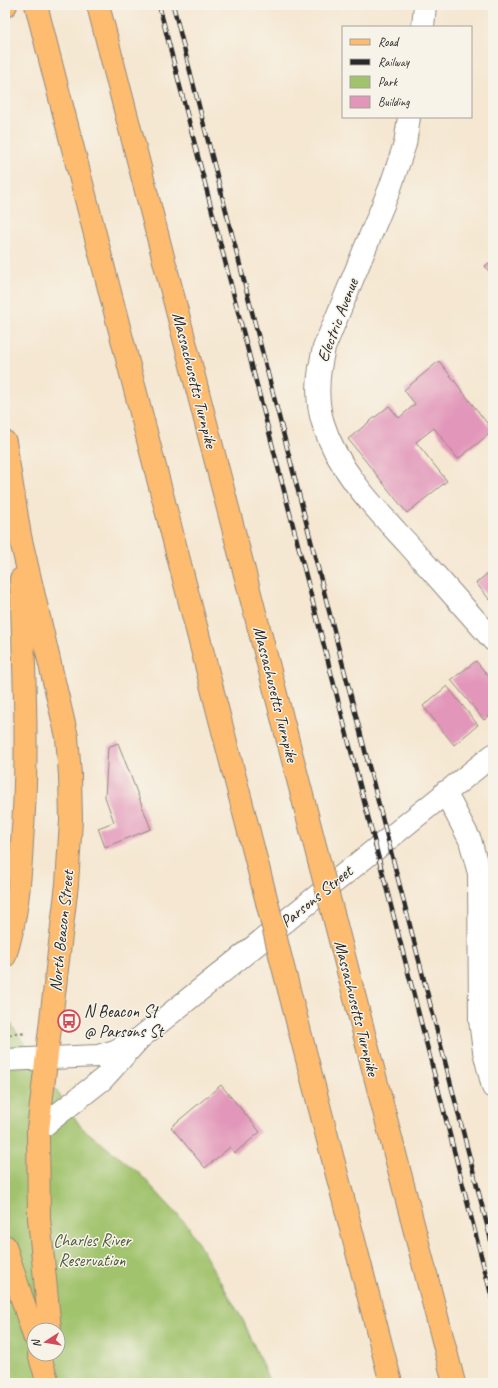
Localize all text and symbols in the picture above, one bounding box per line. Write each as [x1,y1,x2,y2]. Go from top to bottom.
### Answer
legend [342,26,472,118]
text: Road [378,34,400,50]
text: Railway [378,54,410,70]
text: Park [378,74,399,90]
text: Building [378,94,410,110]
street label: Electric Avenue [312,274,363,365]
street label: Massachusetts Turnpike [168,310,222,452]
street label: Massachusetts Turnpike [249,624,303,766]
street label: Parsons Street [276,859,358,932]
street label: North Beacon Street [45,867,79,993]
street label: Massachusetts Turnpike [330,938,384,1080]
place label: N Beacon St @ Parsons St [84,1001,165,1042]
bus stop icon: N Beacon St @ Parsons St [56,1008,82,1034]
park label: Charles River Reservation [53,1230,133,1271]
north arrow [26,1322,66,1362]
text: N [28,1337,44,1349]

